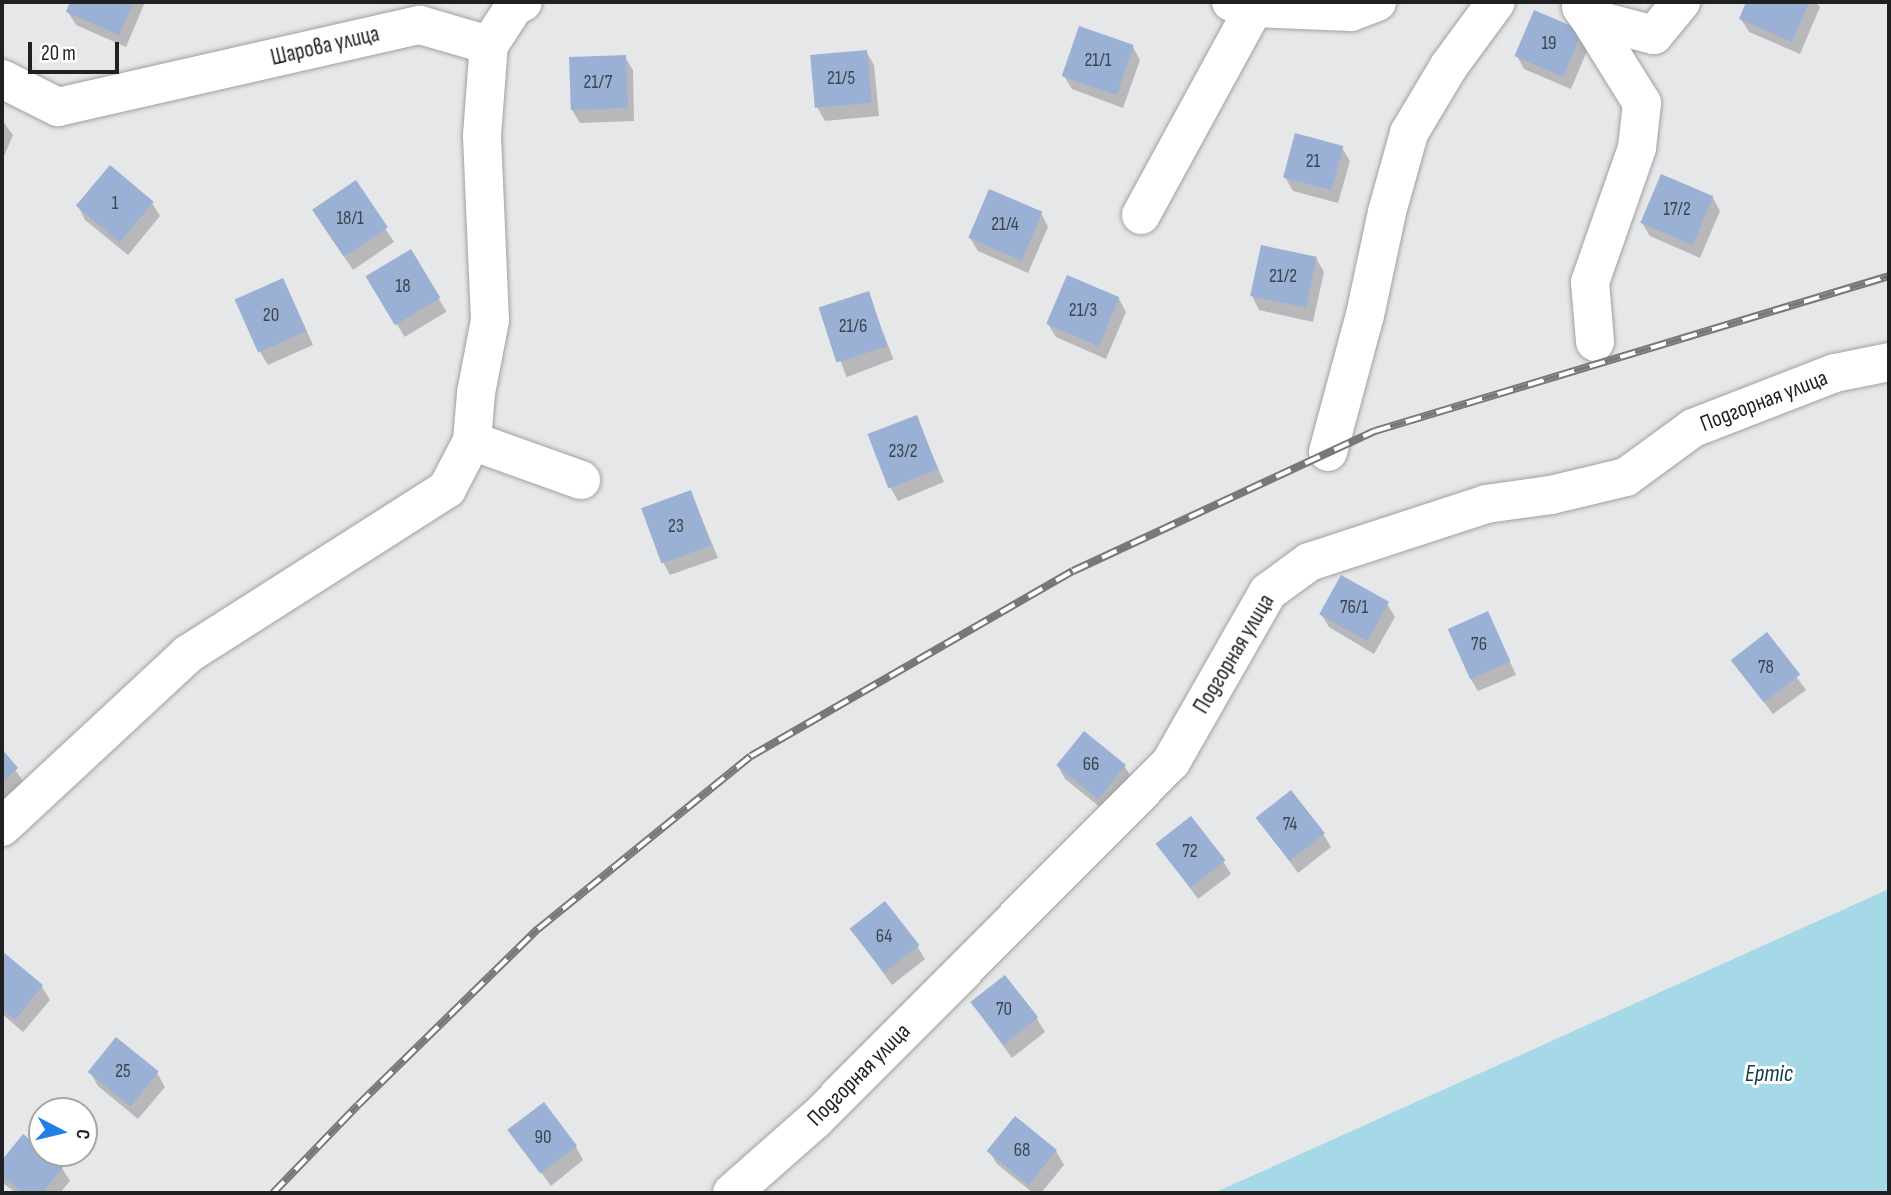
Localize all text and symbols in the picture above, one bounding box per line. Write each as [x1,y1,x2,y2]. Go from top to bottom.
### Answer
street label: Шарова улица [268,20,382,72]
scale bar [32,28,122,72]
house number: 19 [1541,33,1557,55]
text: 20 m [41,41,76,66]
house number: 21/1 [1084,50,1112,72]
house number: 21/5 [827,68,855,90]
house number: 21/7 [584,72,612,94]
house number: 21 [1306,151,1320,173]
house number: 1 [112,193,118,215]
house number: 17/2 [1663,199,1691,221]
house number: 18/1 [336,208,364,230]
house number: 21/4 [991,214,1019,236]
house number: 21/2 [1269,266,1297,288]
house number: 18 [396,276,410,298]
house number: 21/3 [1069,300,1097,322]
house number: 20 [263,305,279,327]
house number: 21/6 [839,316,867,338]
street label: Подгорная улица [1696,364,1832,438]
house number: 23/2 [888,441,918,463]
house number: 23 [668,516,684,538]
street label: Подгорная улица [1188,589,1280,719]
house number: 76/1 [1340,597,1368,619]
house number: 76 [1471,634,1487,656]
house number: 78 [1758,657,1774,679]
house number: 66 [1083,754,1099,776]
house number: 74 [1283,814,1297,836]
house number: 72 [1182,841,1198,863]
house number: 64 [876,926,892,948]
house number: 70 [996,999,1012,1021]
street label: Подгорная улица [802,1018,916,1132]
water label: Ертіс [1745,1060,1793,1088]
house number: 25 [115,1061,131,1083]
north arrow [28,1097,98,1167]
house number: 90 [535,1127,551,1149]
text: С [70,1128,94,1141]
house number: 68 [1014,1140,1030,1162]

